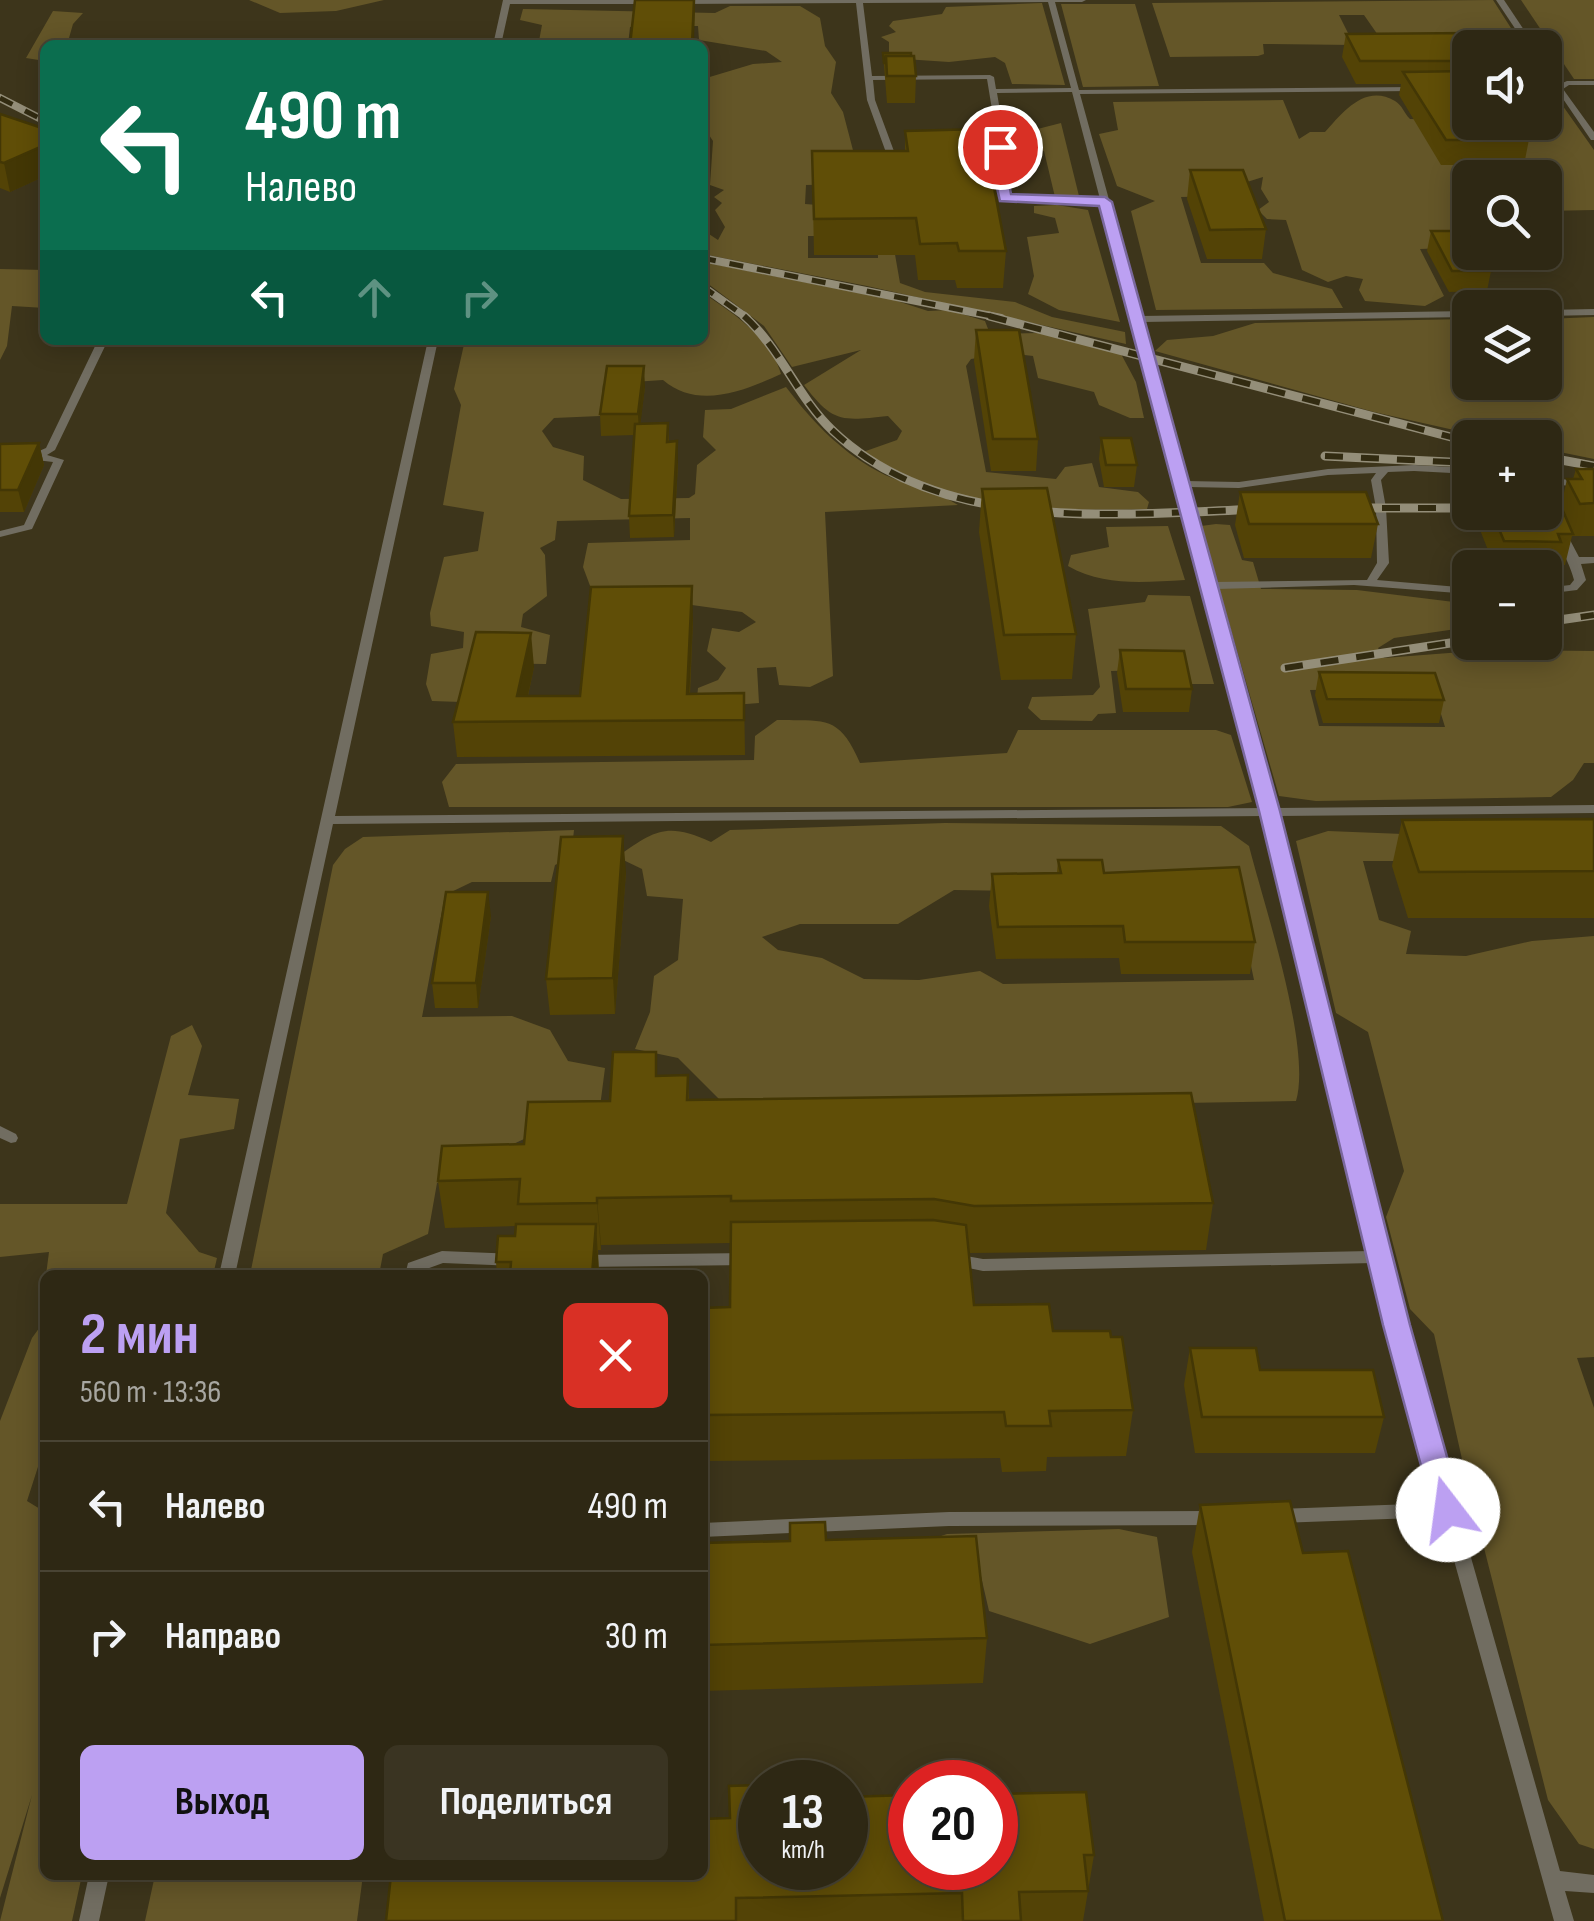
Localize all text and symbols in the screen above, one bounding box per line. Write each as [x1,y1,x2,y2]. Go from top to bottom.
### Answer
map controls [1452,30,1562,660]
button: sound [1452,30,1562,140]
text: 490 m [245,75,401,159]
icon: left [80,80,210,210]
pin [958,105,1043,190]
icon: arrive [973,120,1028,175]
text: Налево [245,160,357,215]
button: search [1452,160,1562,270]
icon: left [242,270,297,325]
icon: ahead [347,270,402,325]
icon: right [452,270,507,325]
button: layers [1452,290,1562,400]
button: + [1452,420,1562,530]
button: − [1452,550,1562,660]
text: 2 мин [80,1299,199,1371]
button: close [563,1303,668,1408]
text: 560 m · 13:36 [80,1373,221,1412]
position arrow [1396,1458,1500,1562]
icon: left [80,1479,135,1534]
text: Налево [165,1484,265,1529]
text: 490 m [588,1484,668,1529]
icon: right [80,1609,135,1664]
text: Направо [165,1614,281,1659]
text: 30 m [605,1614,668,1659]
button: Выход [80,1745,364,1860]
button: Поделиться [384,1745,668,1860]
speed limit sign: 20 [888,1760,1018,1890]
text: 13 [782,1783,824,1843]
text: km/h [781,1835,825,1866]

